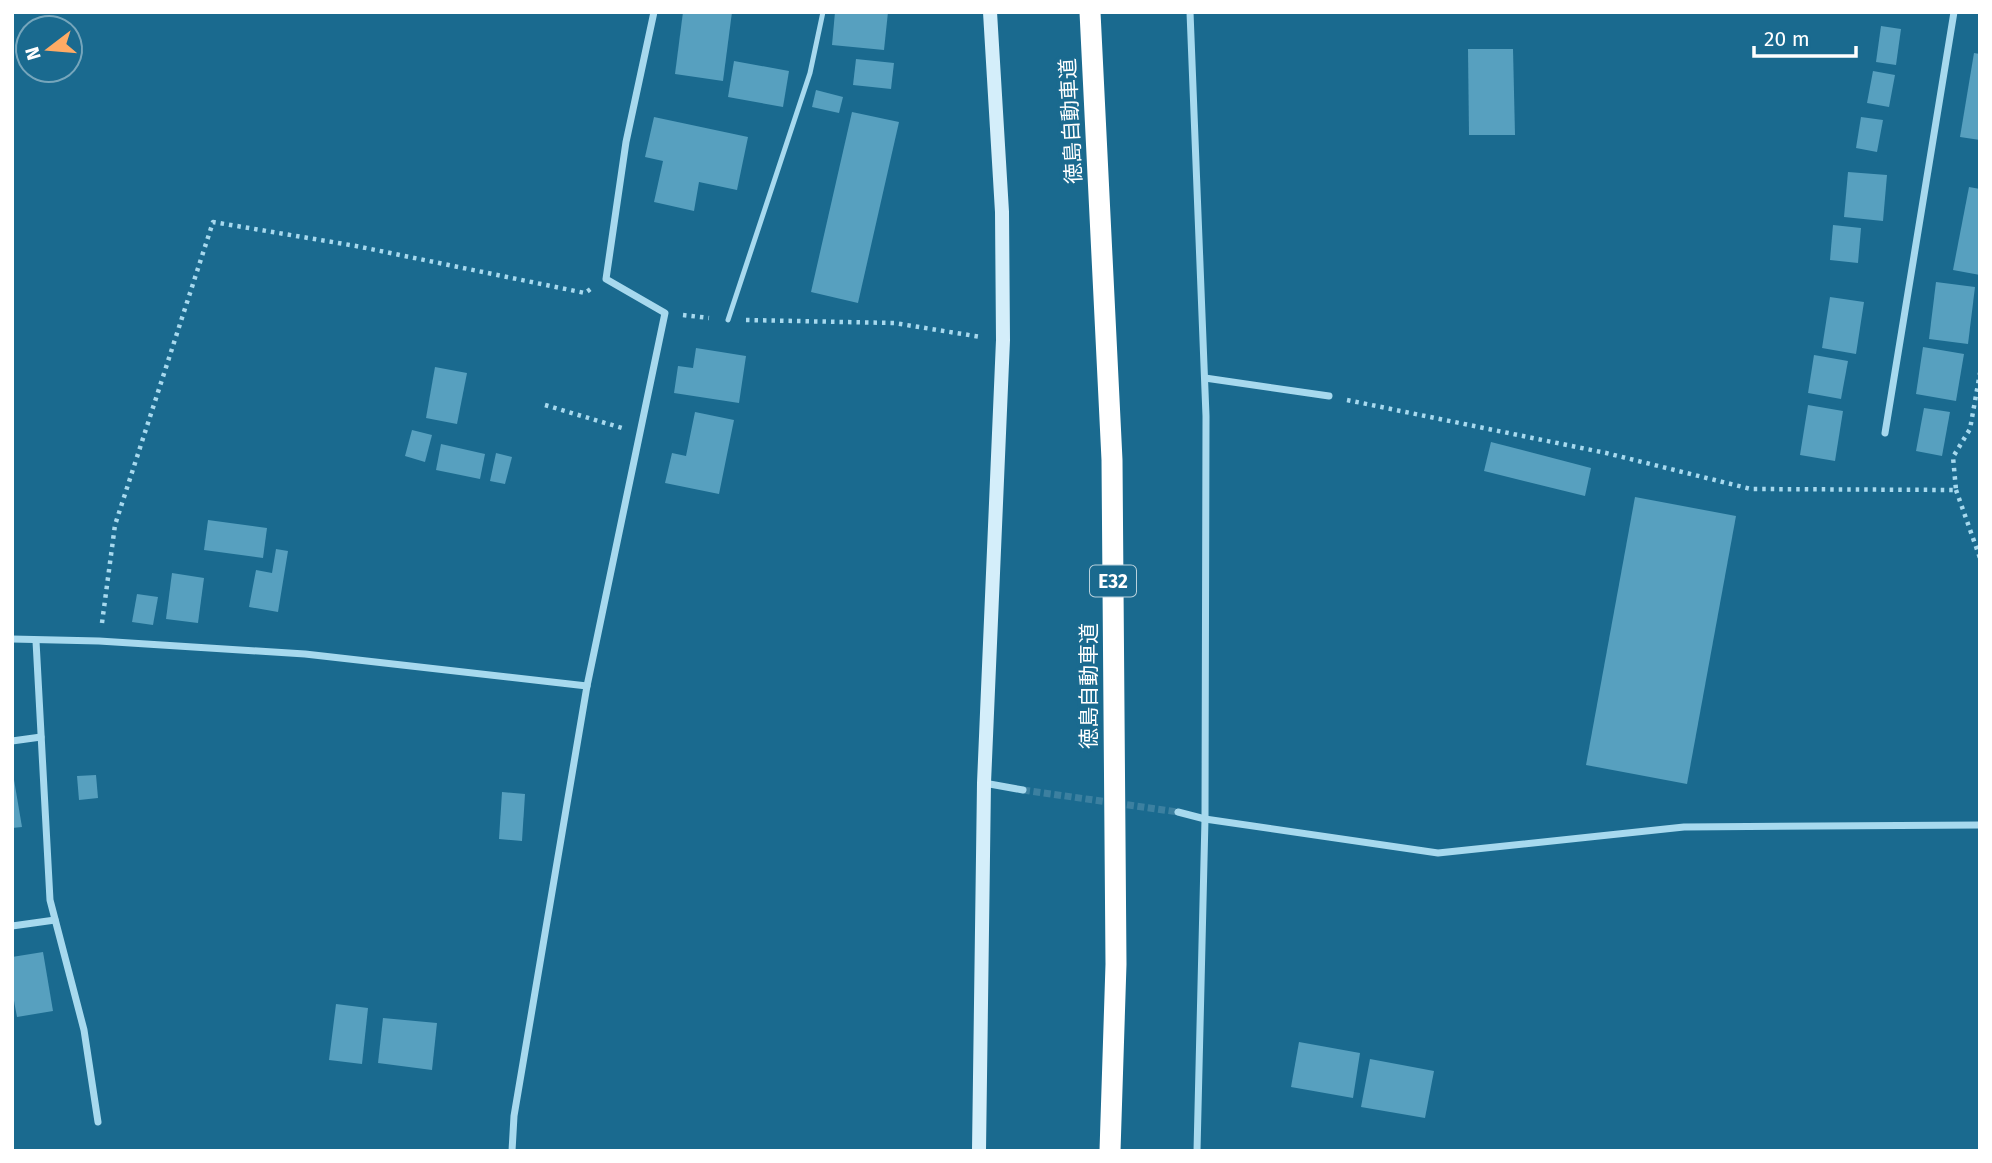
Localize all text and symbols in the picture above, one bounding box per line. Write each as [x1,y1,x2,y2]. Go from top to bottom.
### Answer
north arrow [14,14,84,84]
scale bar [1754,14,1856,58]
text: 20 m [1764,26,1810,52]
text: N [20,44,46,63]
street label: 徳島自動車道 [1055,57,1087,185]
road number: E32 [1090,566,1136,596]
street label: 徳島自動車道 [1076,623,1102,749]

